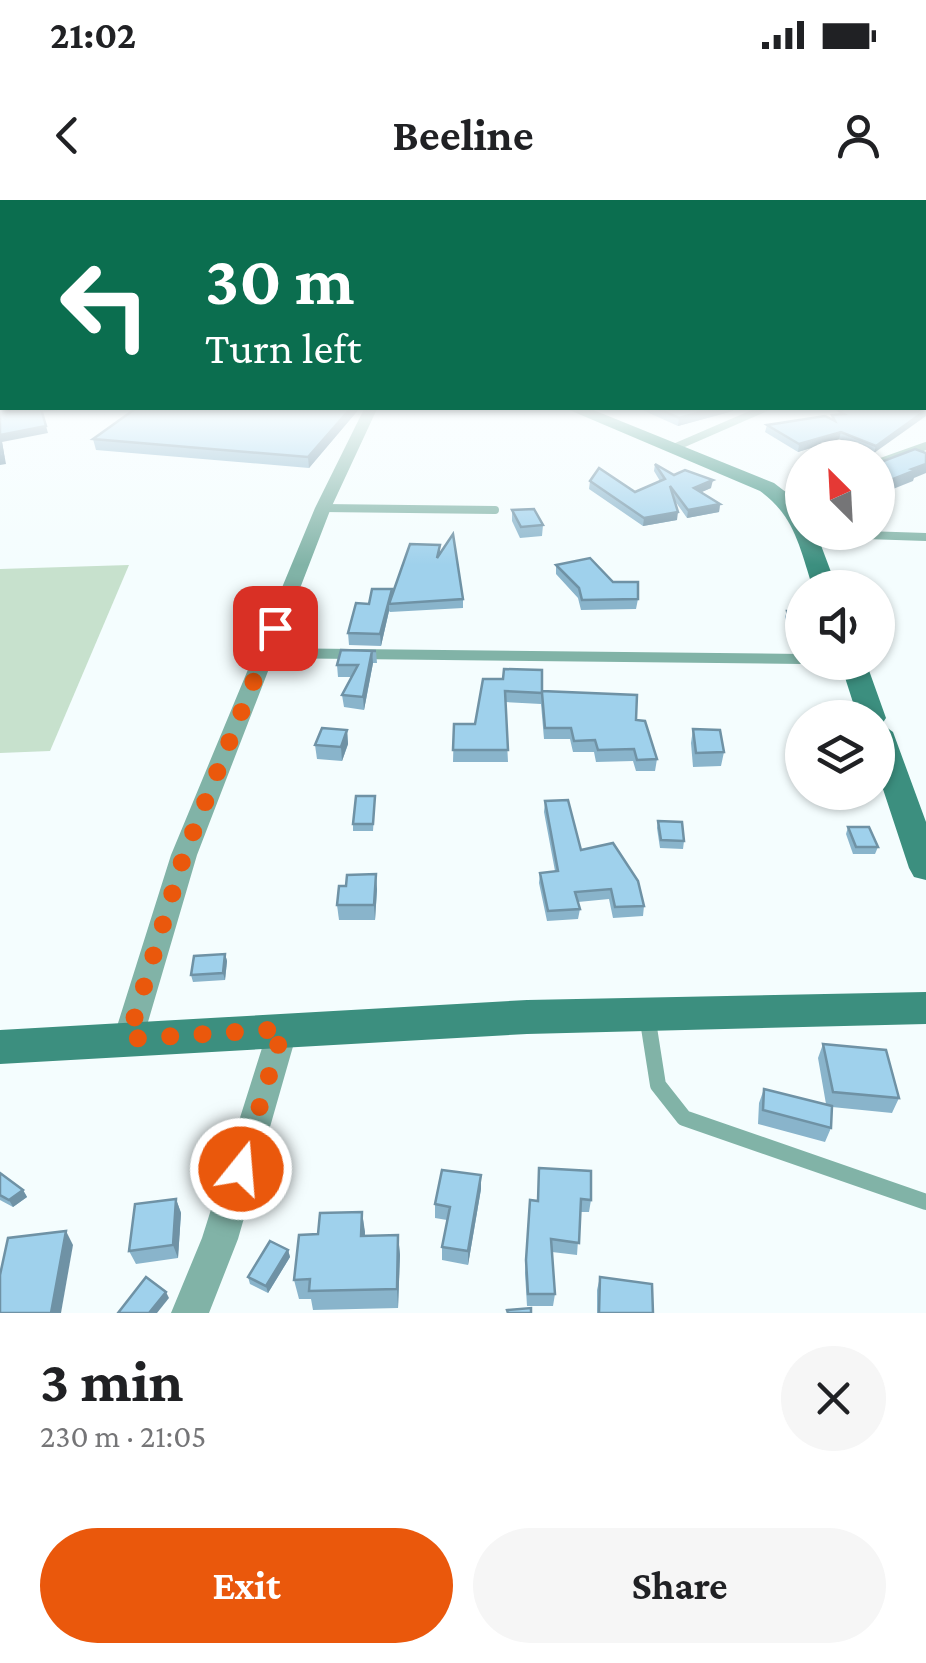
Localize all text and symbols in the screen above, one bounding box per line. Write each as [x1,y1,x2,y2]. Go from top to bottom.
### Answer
text: 21:02 [50,14,136,56]
icon: back [40,108,95,163]
icon: person [831,108,886,163]
text: Beeline [392,110,534,160]
icon: left [40,240,170,370]
text: 30 m [205,241,354,319]
text: Turn left [205,323,362,373]
north arrow [785,440,895,550]
map controls [785,440,895,810]
button: sound [785,570,895,680]
pin [233,586,318,671]
icon: arrive [248,601,303,656]
button: layers [785,700,895,810]
position arrow [189,1117,293,1221]
button: close [781,1346,886,1451]
text: 3 min [40,1347,184,1414]
text: 230 m · 21:05 [40,1418,206,1454]
button: Exit [40,1528,453,1643]
button: Share [473,1528,886,1643]

